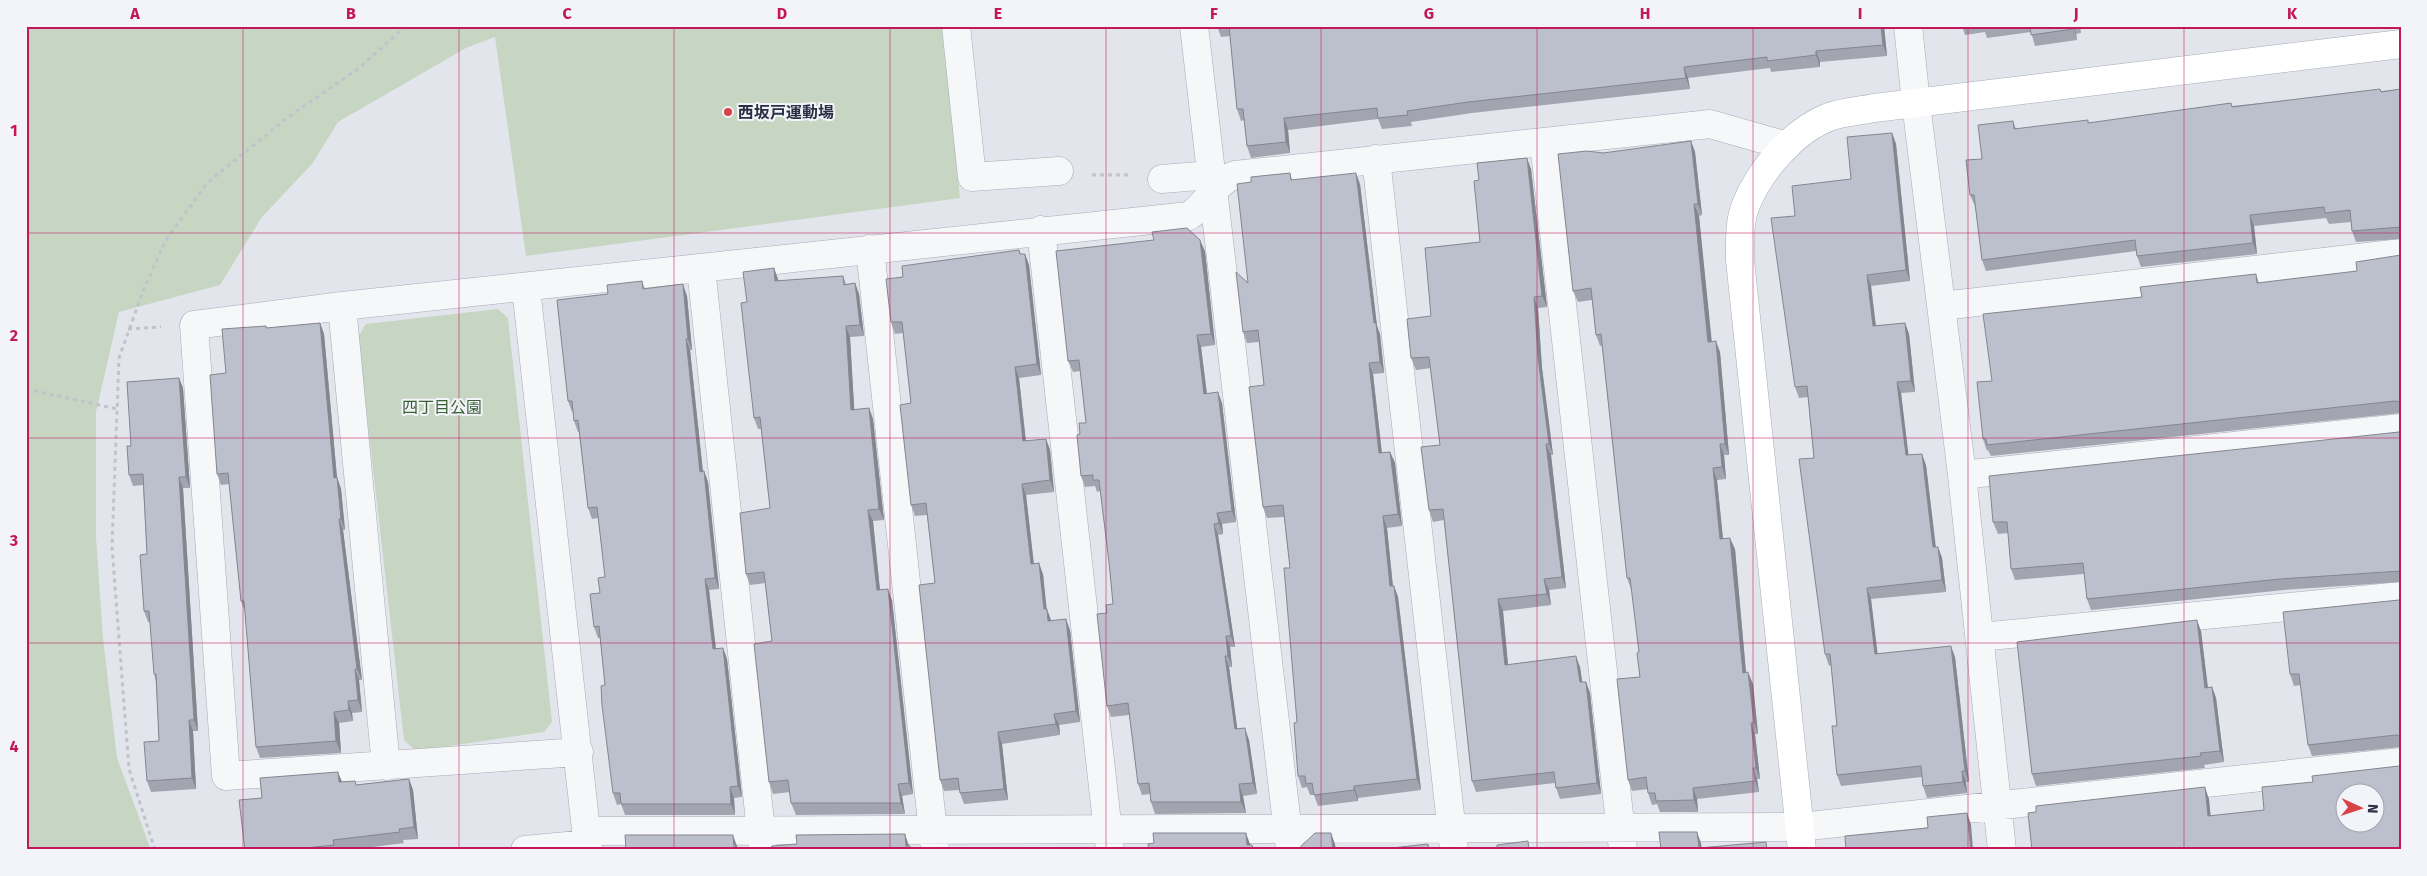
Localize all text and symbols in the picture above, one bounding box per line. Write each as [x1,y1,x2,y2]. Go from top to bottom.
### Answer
text: A [129,4,140,23]
text: B [346,4,356,23]
text: C [562,4,572,23]
text: D [777,4,787,23]
text: E [994,4,1002,23]
text: F [1210,4,1218,23]
text: G [1424,4,1434,23]
text: H [1640,4,1650,23]
text: I [1858,4,1862,23]
text: J [2072,4,2079,23]
text: K [2287,4,2298,23]
place label: 西坂戸運動場 [738,103,834,122]
marker: 西坂戸運動場 [722,106,734,118]
text: 1 [10,121,18,140]
text: 2 [10,326,18,345]
park label: 四丁目公園 [402,398,482,417]
text: 3 [9,531,18,550]
text: 4 [9,737,19,756]
north arrow [2334,784,2384,834]
text: N [2364,804,2381,814]

